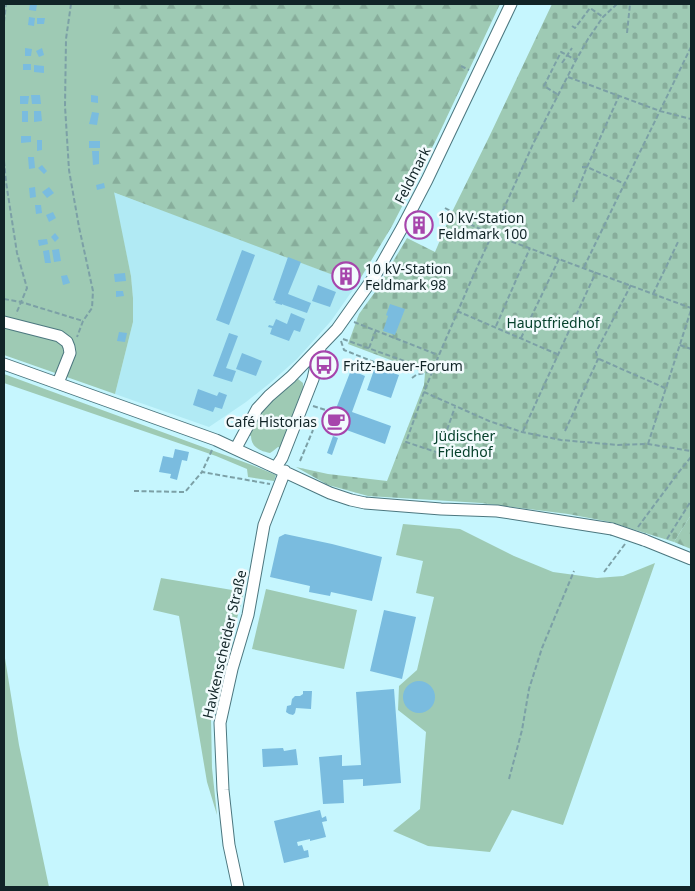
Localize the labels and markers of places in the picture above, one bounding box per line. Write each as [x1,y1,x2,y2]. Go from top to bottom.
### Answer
place label: 10 kV-Station Feldmark 100 [438,208,527,243]
building icon: 10 kV-Station Feldmark 100 [404,210,434,240]
place label: 10 kV-Station Feldmark 98 [365,259,451,294]
building icon: 10 kV-Station Feldmark 98 [331,261,361,291]
bus stop icon: Fritz-Bauer-Forum [309,350,339,380]
place label: Fritz-Bauer-Forum [343,356,463,375]
cafe icon: Café Historias [321,406,351,436]
place label: Café Historias [226,412,317,431]

